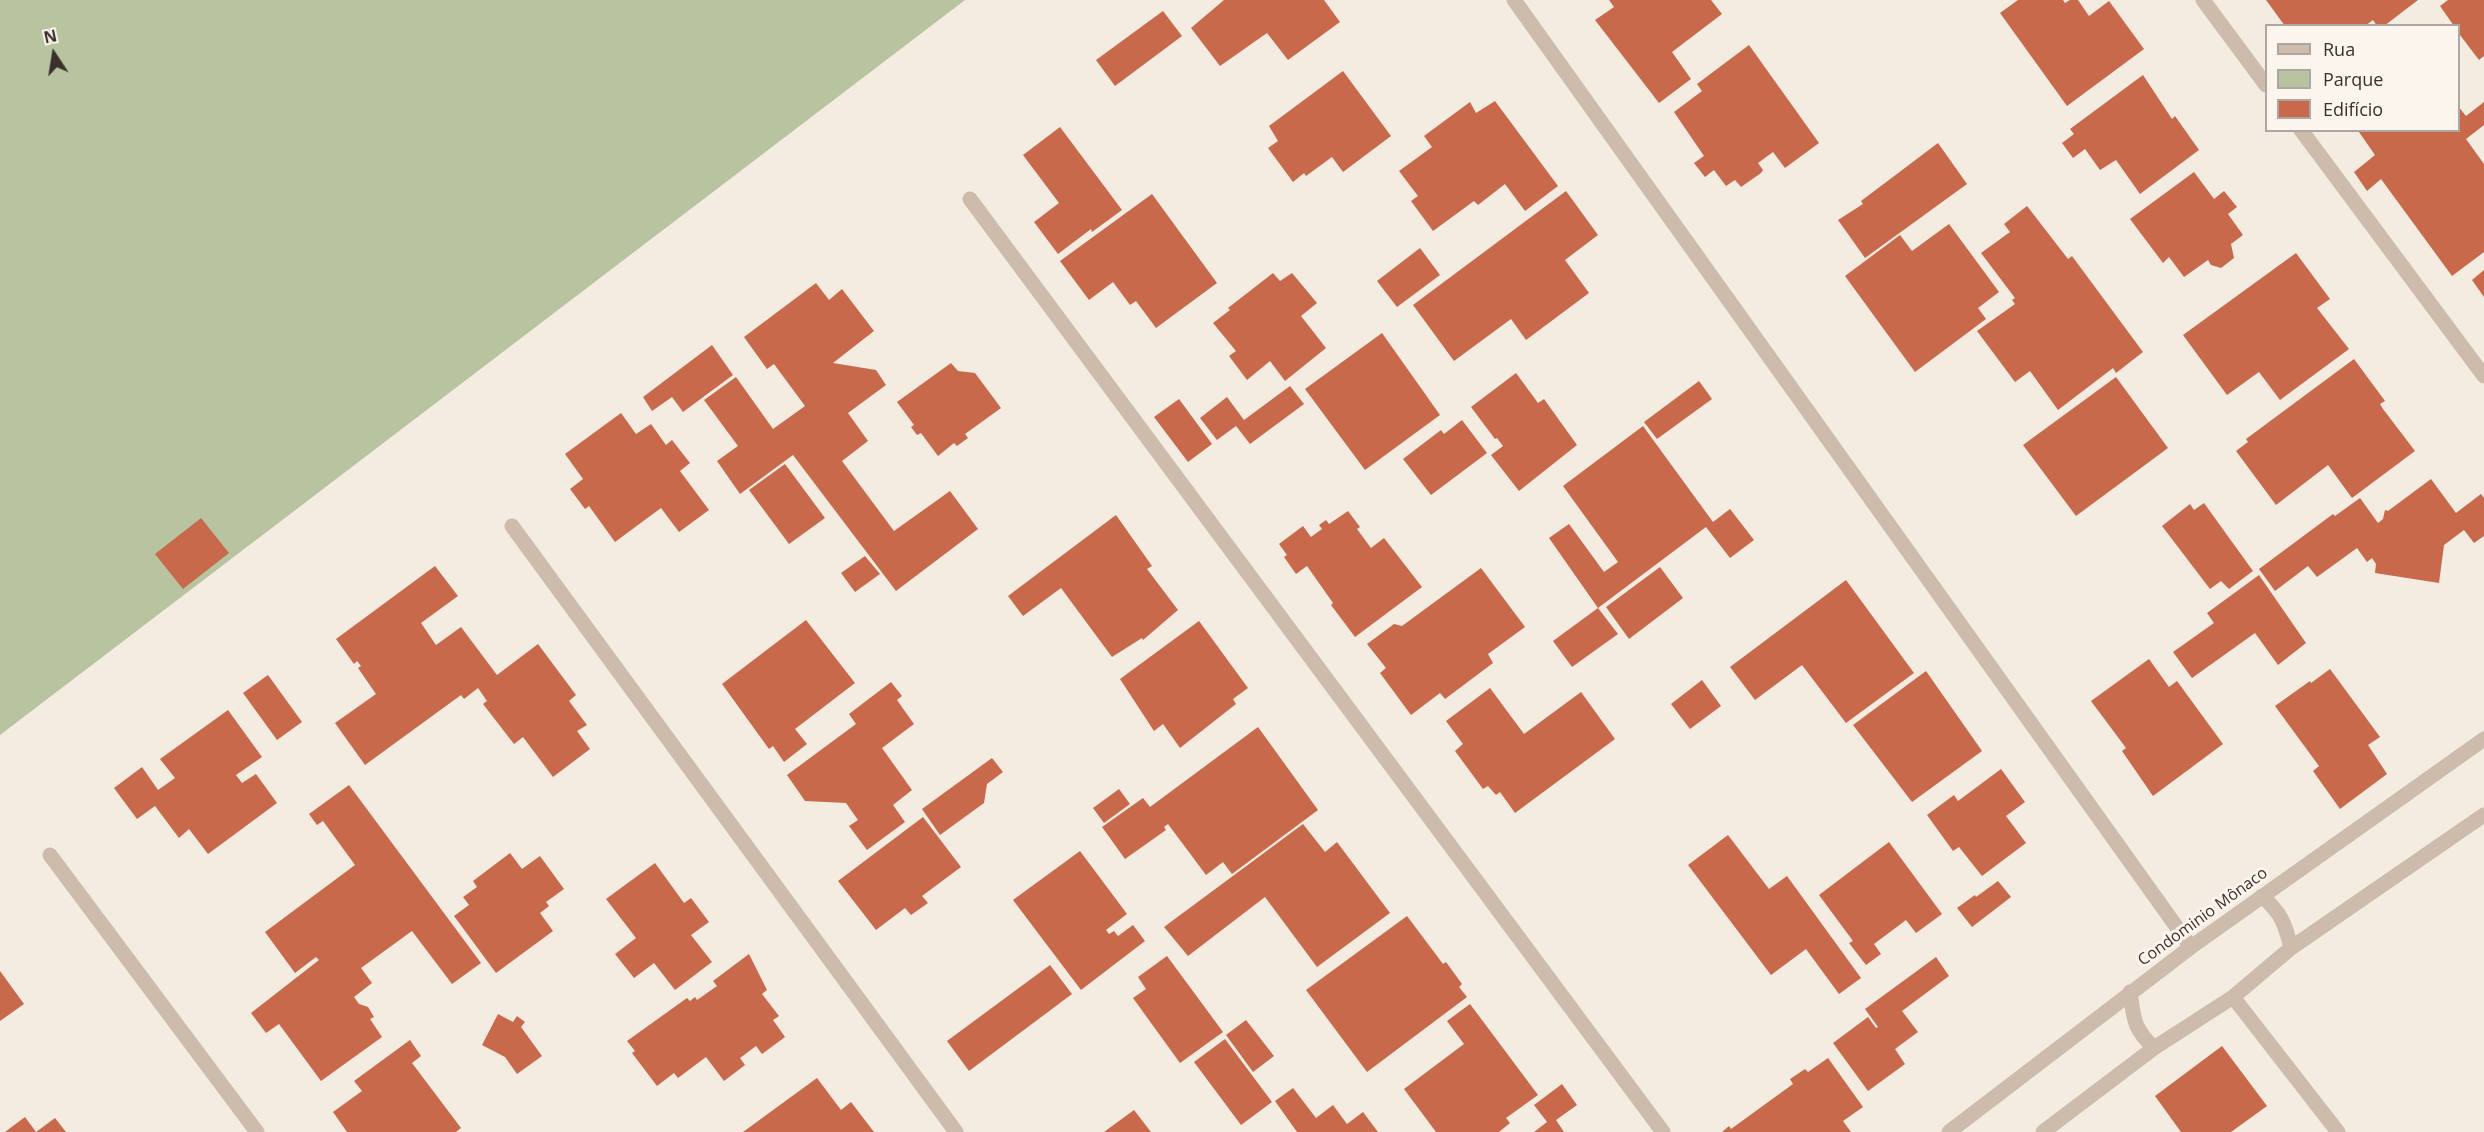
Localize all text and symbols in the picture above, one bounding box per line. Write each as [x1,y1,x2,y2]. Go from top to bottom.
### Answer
north arrow [24,24,84,84]
text: N [42,24,59,49]
legend [2265,24,2460,132]
text: Rua [2323,37,2355,61]
text: Parque [2323,67,2383,91]
text: Edifício [2323,97,2383,121]
street label: Condominio Mônaco [2134,864,2272,970]

